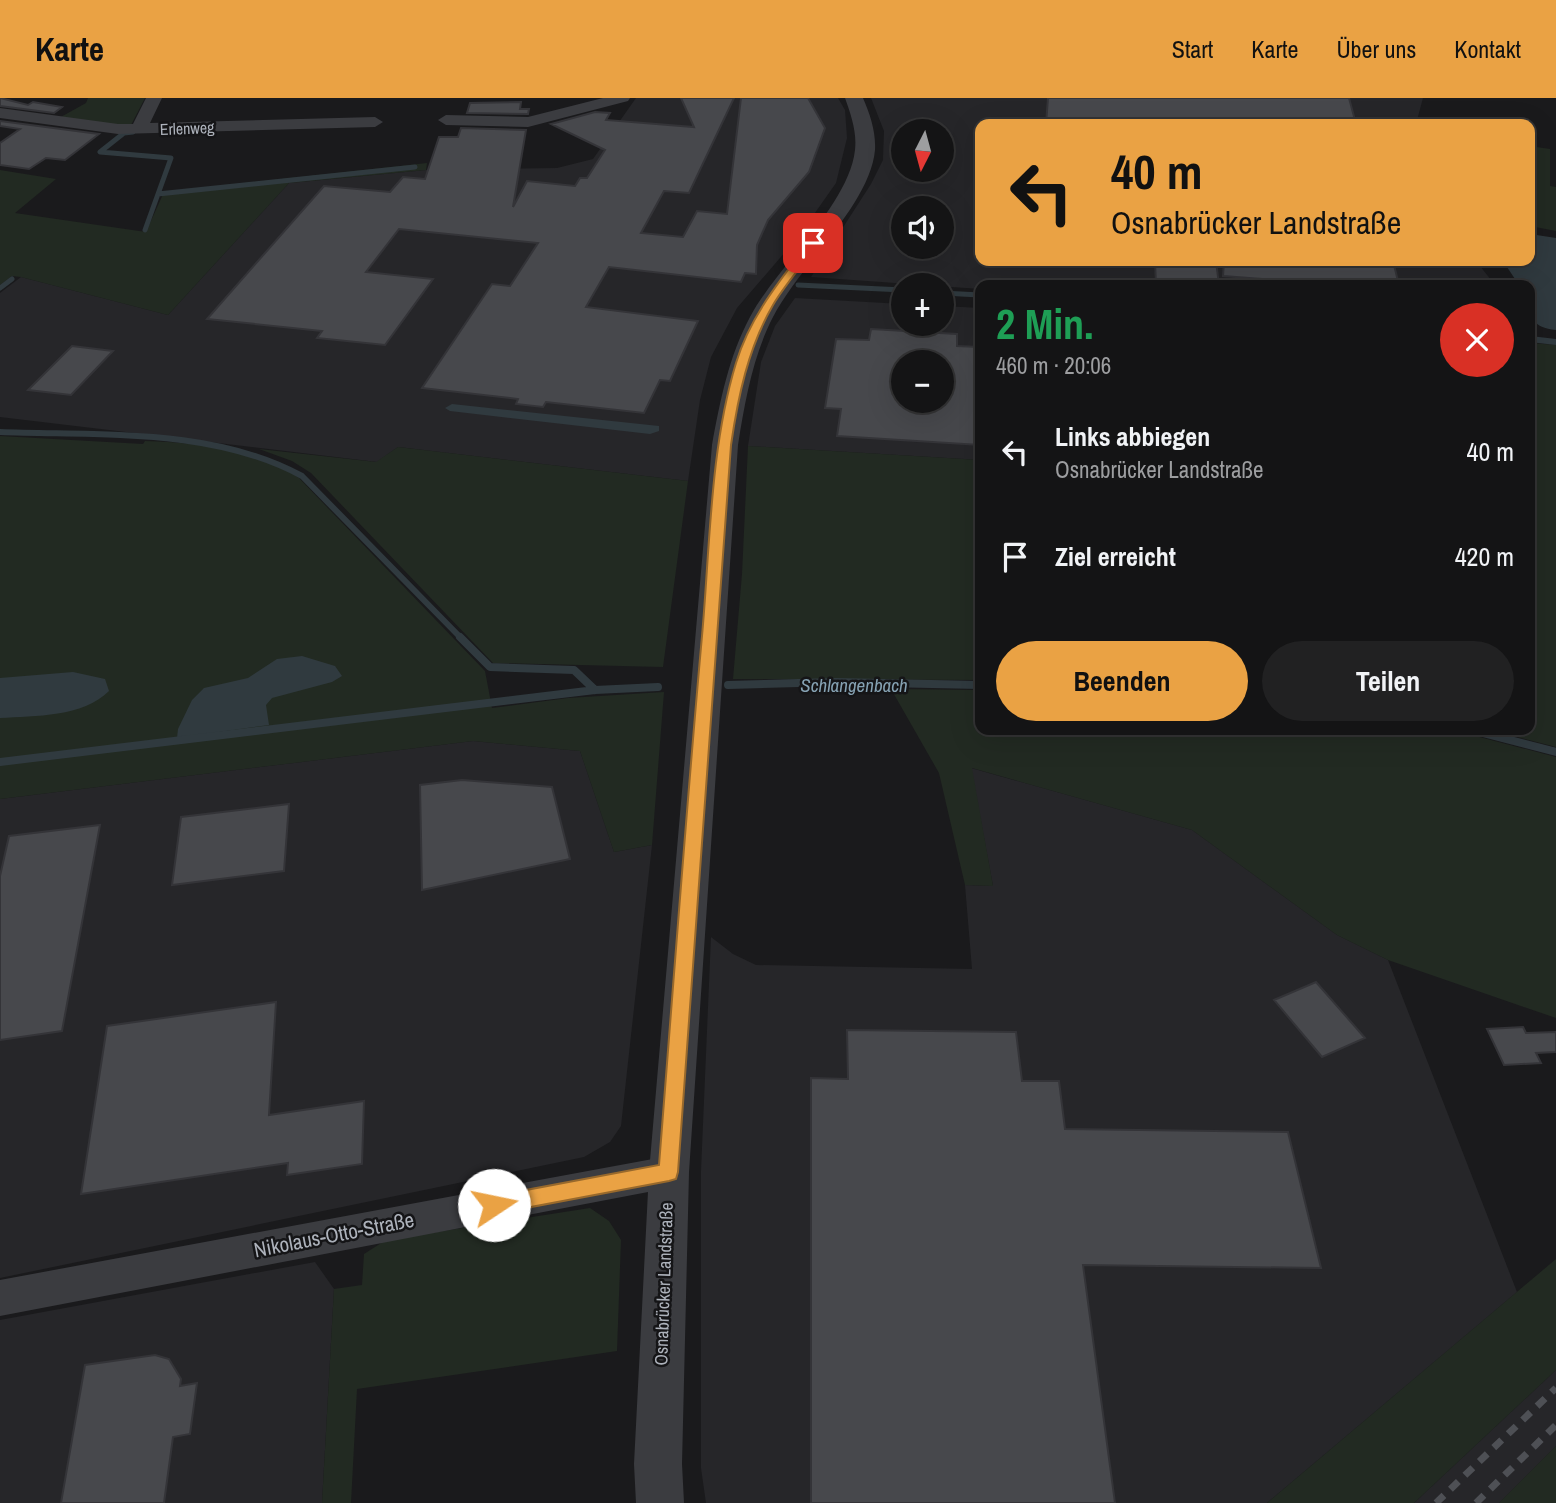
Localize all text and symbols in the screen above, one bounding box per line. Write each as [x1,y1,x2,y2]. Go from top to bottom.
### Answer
text: Karte [35,27,104,71]
text: Start [1172,33,1213,65]
text: Karte [1251,33,1298,65]
text: Über uns [1336,33,1416,65]
text: Kontakt [1454,33,1521,65]
street label: Erlenweg [159,116,215,140]
north arrow [891,119,954,182]
map controls [891,119,954,413]
text: 40 m [1111,138,1203,204]
icon: left [996,147,1087,238]
button: sound [891,196,954,259]
text: Osnabrücker Landstraße [1111,201,1401,244]
pin [783,213,843,273]
icon: arrive [794,224,832,262]
button: + [891,273,954,336]
text: 2 Min. [996,296,1094,352]
button: close [1440,303,1514,377]
button: − [891,350,954,413]
text: 460 m · 20:06 [996,350,1111,381]
text: Links abbiegen [1055,419,1210,454]
icon: left [996,433,1034,471]
text: 40 m [1467,434,1514,469]
text: Osnabrücker Landstraße [1055,454,1264,485]
icon: arrive [996,538,1034,576]
text: Ziel erreicht [1055,539,1176,574]
text: 420 m [1455,539,1514,574]
button: Beenden [996,641,1248,721]
button: Teilen [1262,641,1514,721]
water label: Schlangenbach [800,672,908,698]
position arrow [457,1168,531,1242]
street label: Osnabrücker Landstraße [648,1202,679,1366]
street label: Nikolaus-Otto-Straße [251,1205,417,1264]

